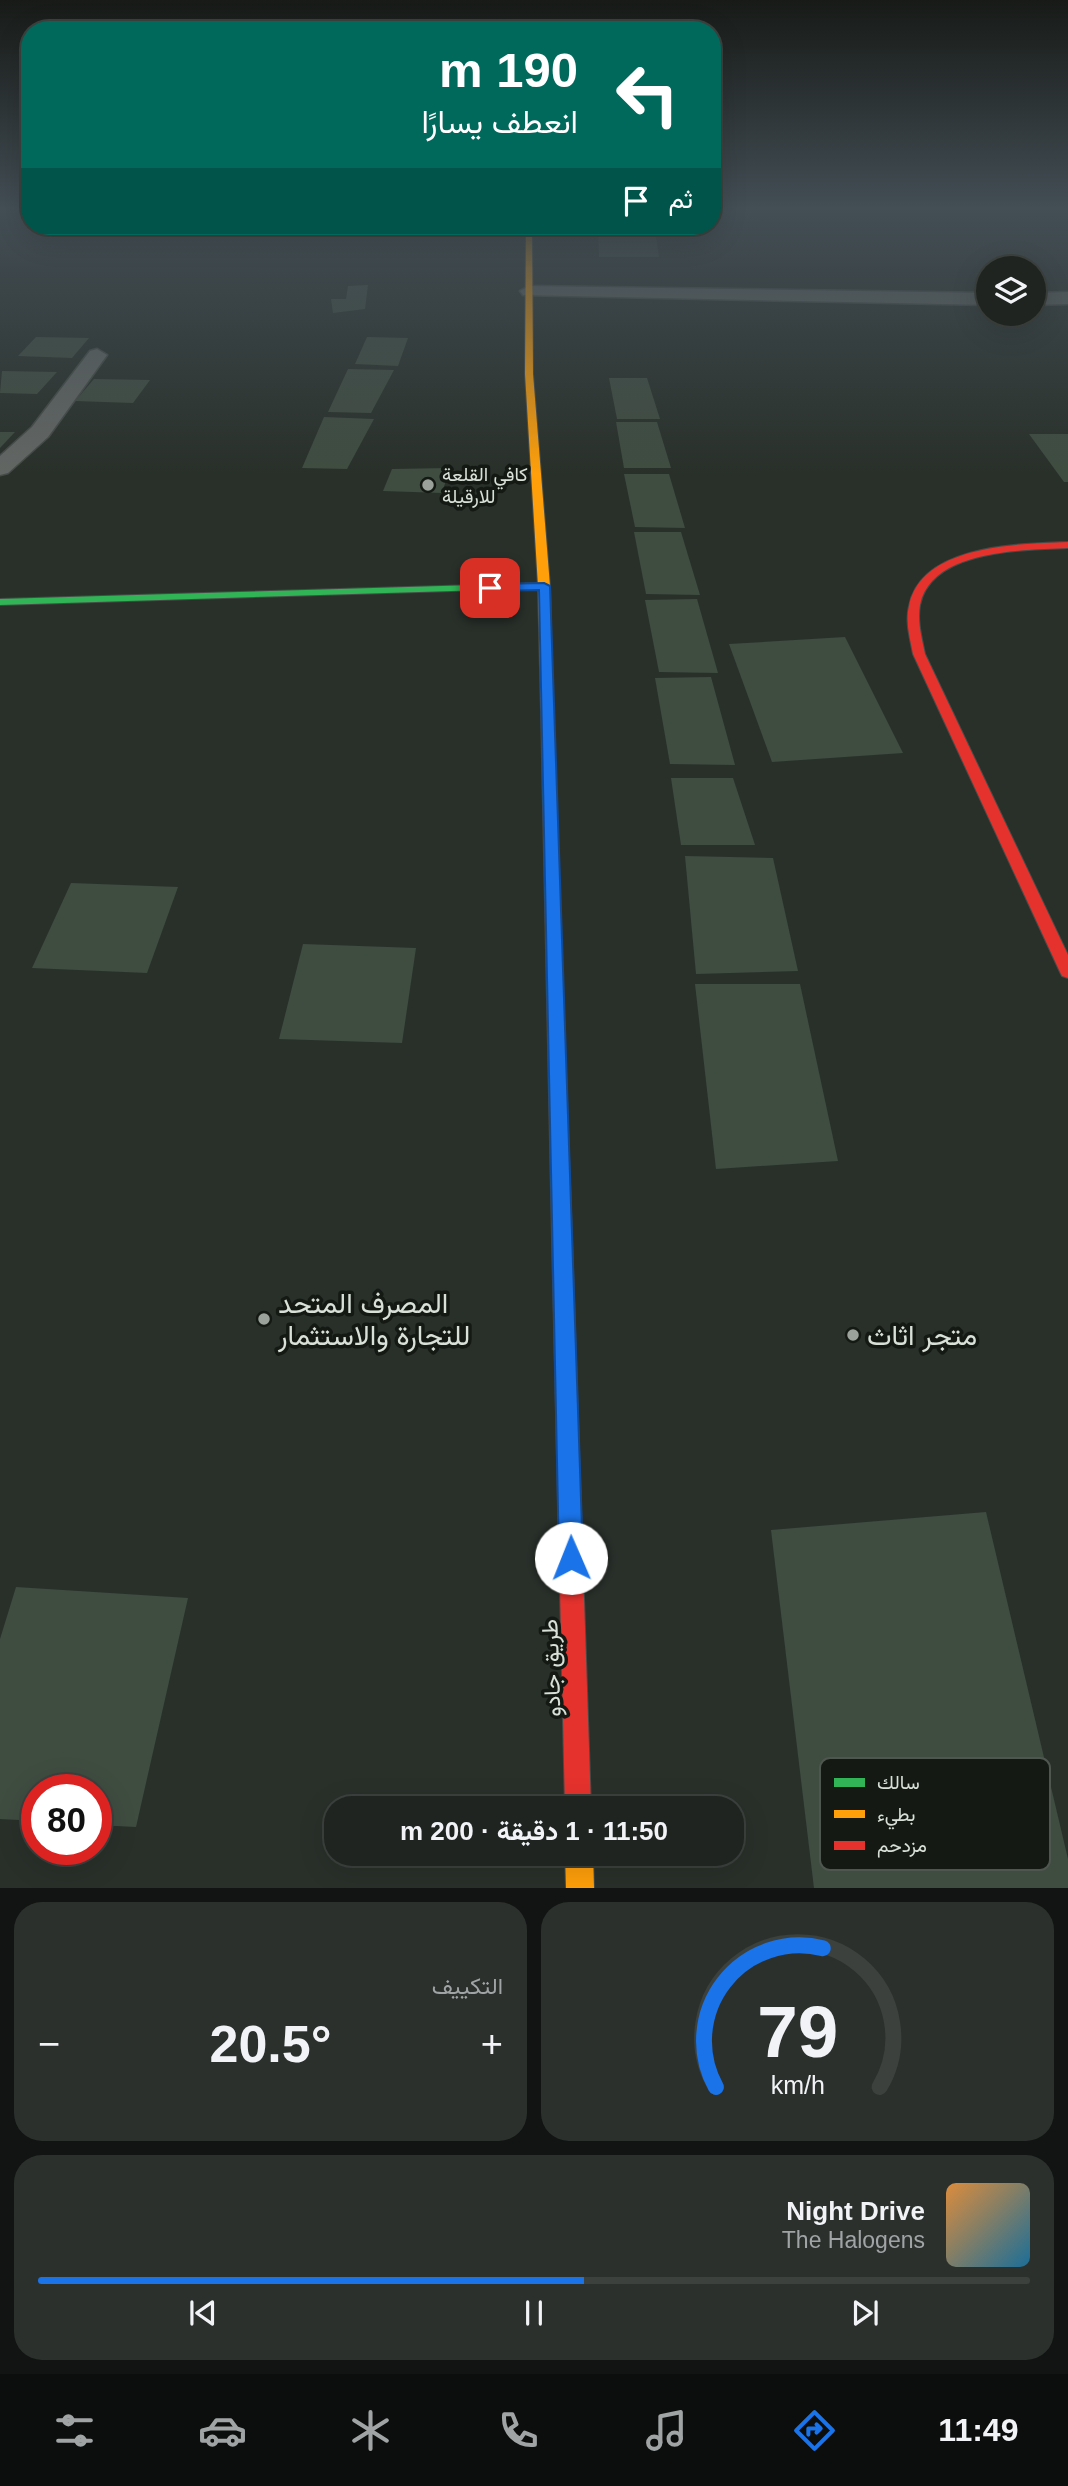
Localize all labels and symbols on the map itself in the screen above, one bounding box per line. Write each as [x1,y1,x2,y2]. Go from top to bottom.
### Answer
place label: كافي القلعة للارقيلة [442,464,528,508]
marker: كافي القلعة للارقيلة [420,477,436,493]
pin [460,558,520,618]
place label: المصرف المتحد للتجارة والاستثمار [277,1288,470,1353]
marker: المصرف المتحد للتجارة والاستثمار [256,1311,272,1327]
place label: متجر اثاث [867,1320,977,1353]
marker: متجر اثاث [845,1327,861,1343]
position arrow [534,1521,608,1595]
street label: طريق جادو [536,1619,568,1717]
legend [820,1758,1050,1870]
text: سالك [877,1772,920,1793]
speed limit sign: 80 [21,1774,112,1865]
text: بطيء [877,1804,915,1830]
text: مزدحم [877,1835,927,1858]

